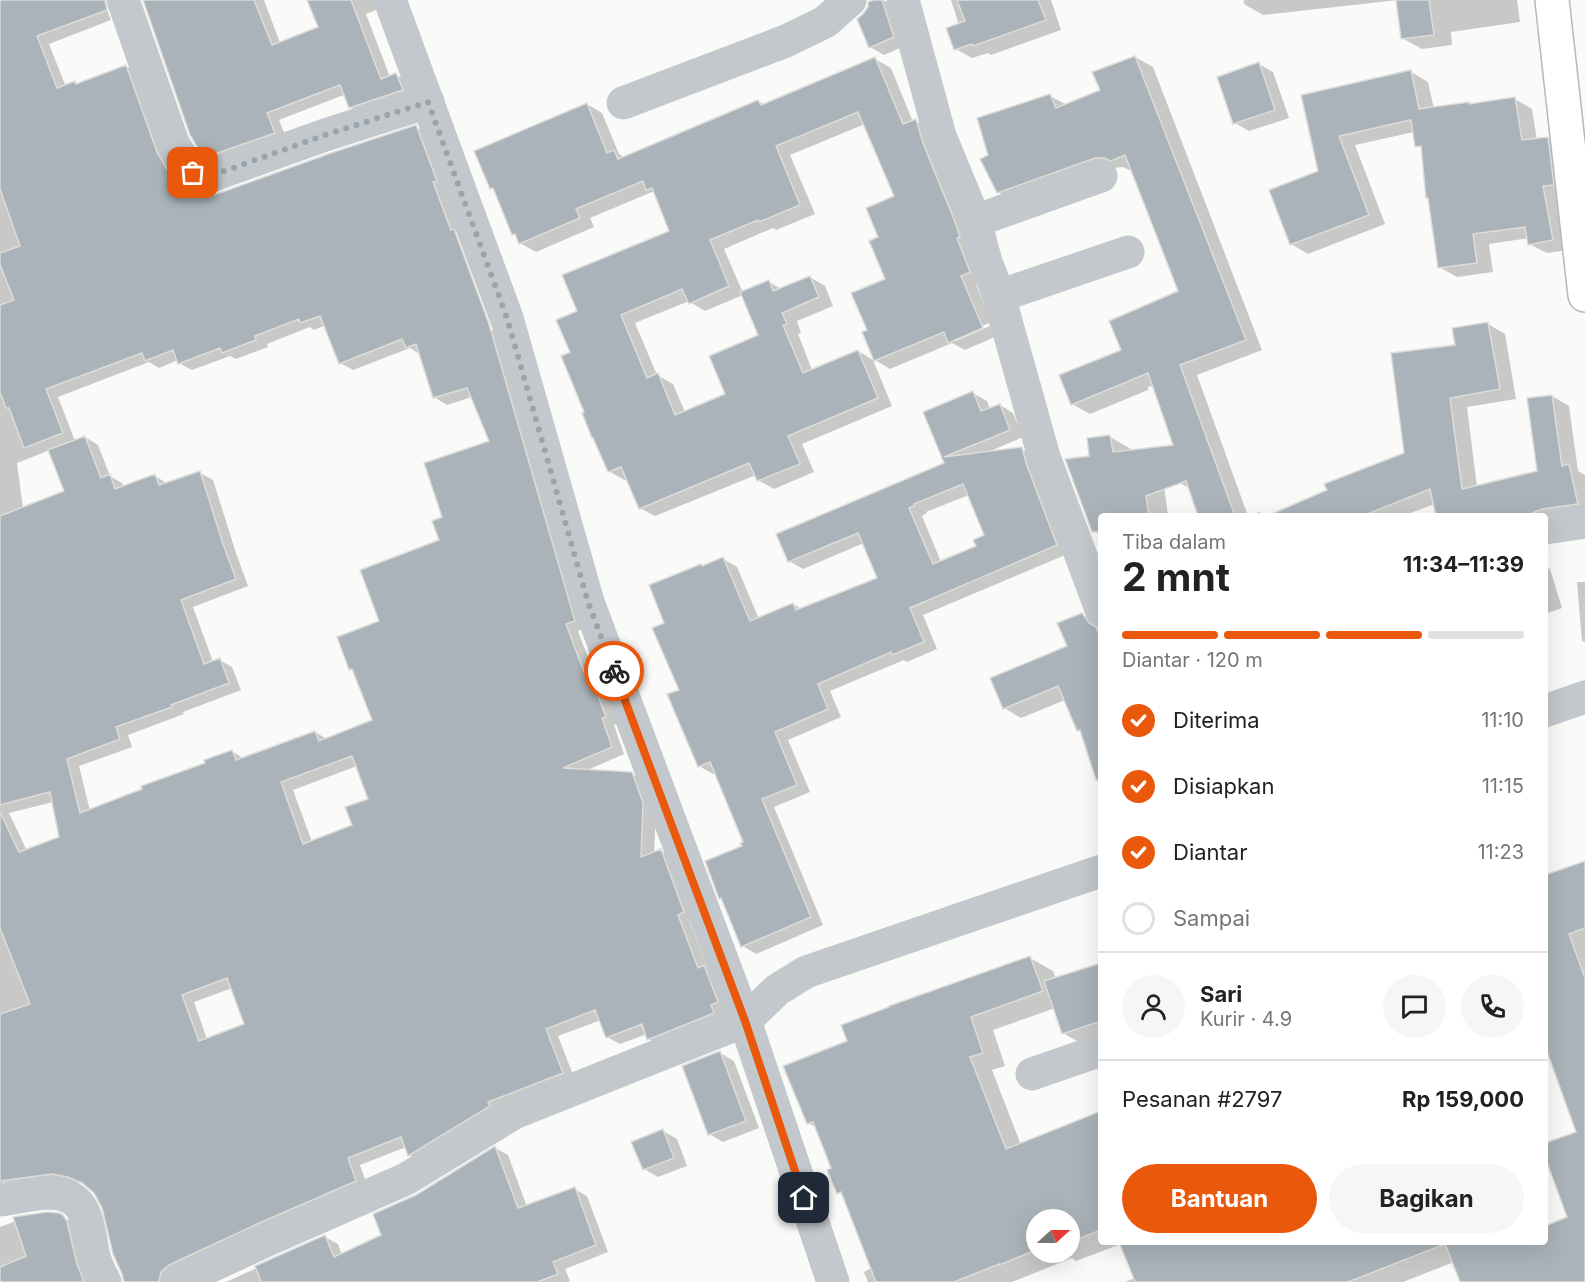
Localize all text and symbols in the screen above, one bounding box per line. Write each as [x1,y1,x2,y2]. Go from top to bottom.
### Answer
pin [167,147,218,198]
icon: bag [176,156,209,189]
text: Tiba dalam [1122,530,1226,554]
text: 11:34–11:39 [1403,551,1524,577]
text: 2 mnt [1122,553,1230,600]
courier [584,641,644,701]
text: Diantar · 120 m [1122,648,1263,672]
icon: bike [598,655,631,688]
icon: check [1122,704,1155,737]
text: Diterima [1173,707,1260,733]
text: 11:10 [1481,708,1524,732]
icon: check [1122,770,1155,803]
text: Disiapkan [1173,773,1274,799]
text: 11:15 [1482,774,1524,798]
icon: check [1122,836,1155,869]
text: Diantar [1173,839,1248,865]
text: 11:23 [1477,840,1524,864]
text: Sampai [1173,905,1250,931]
button: person [1122,975,1185,1038]
button: chat [1383,975,1446,1038]
button: phone [1461,975,1524,1038]
text: Sari [1200,981,1242,1007]
text: Kurir · 4.9 [1200,1007,1292,1031]
text: Pesanan #2797 [1122,1086,1283,1112]
text: Rp 159,000 [1402,1086,1524,1112]
button: Bantuan [1122,1164,1317,1233]
button: Bagikan [1329,1164,1524,1233]
pin [778,1172,829,1223]
icon: home [787,1181,820,1214]
north arrow [1026,1209,1080,1263]
map controls [1026,1209,1080,1263]

